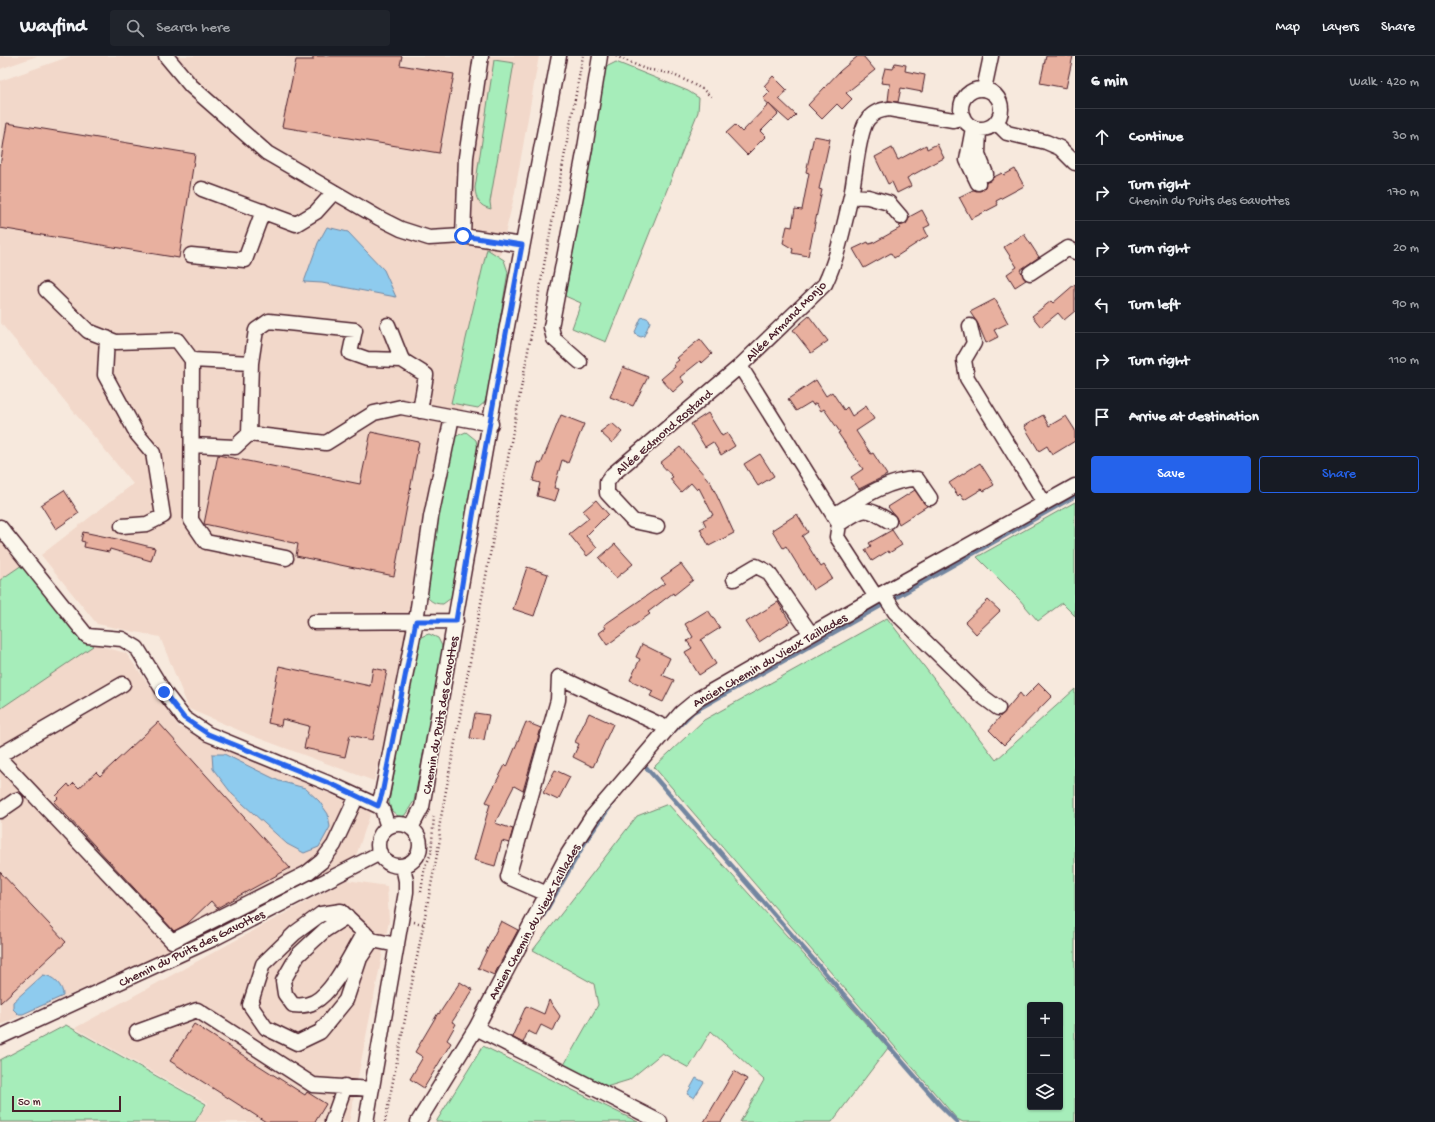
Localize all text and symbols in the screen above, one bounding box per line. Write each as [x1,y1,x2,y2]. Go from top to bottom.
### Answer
search box [110,10,390,46]
text: Wayfind [20,16,86,39]
icon: search [124,17,146,39]
text: Search here [156,19,230,37]
text: Map [1276,19,1300,36]
text: Layers [1322,19,1359,36]
text: Share [1381,19,1415,36]
text: 6 min [1091,72,1127,92]
text: Walk · 420 m [1350,75,1419,90]
icon: ahead [1091,126,1113,148]
text: Continue [1129,128,1183,146]
text: 30 m [1393,129,1419,144]
text: Turn right [1129,176,1189,194]
icon: right [1091,182,1113,204]
text: 170 m [1387,185,1419,200]
text: Chemin du Puits des Gavottes [1129,194,1289,209]
route start [454,227,472,245]
icon: right [1091,238,1113,260]
text: Turn right [1129,240,1189,258]
text: 20 m [1393,241,1419,256]
street label: Allée Armand Monjo [743,278,830,365]
icon: left [1091,294,1113,316]
text: Turn left [1129,296,1180,314]
text: 90 m [1393,297,1419,312]
icon: right [1091,350,1113,372]
text: Turn right [1129,352,1189,370]
text: 110 m [1389,353,1419,368]
street label: Allée Edmond Rostand [613,386,717,479]
icon: arrive [1091,406,1113,428]
text: Arrive at destination [1129,408,1259,426]
button: Save [1091,456,1251,493]
button: Share [1259,456,1419,493]
street label: Ancien Chemin du Vieux Taillades [690,610,851,712]
street label: Chemin du Puits des Gavottes [420,634,463,796]
route end [155,683,173,701]
street label: Ancien Chemin du Vieux Taillades [486,841,585,1003]
street label: Chemin du Puits des Gavottes [117,907,269,991]
map controls [1027,1002,1063,1110]
button: + [1027,1002,1063,1038]
button: − [1027,1038,1063,1074]
button: layers [1027,1074,1063,1110]
scale bar [12,1094,121,1113]
text: 50 m [18,1097,40,1109]

